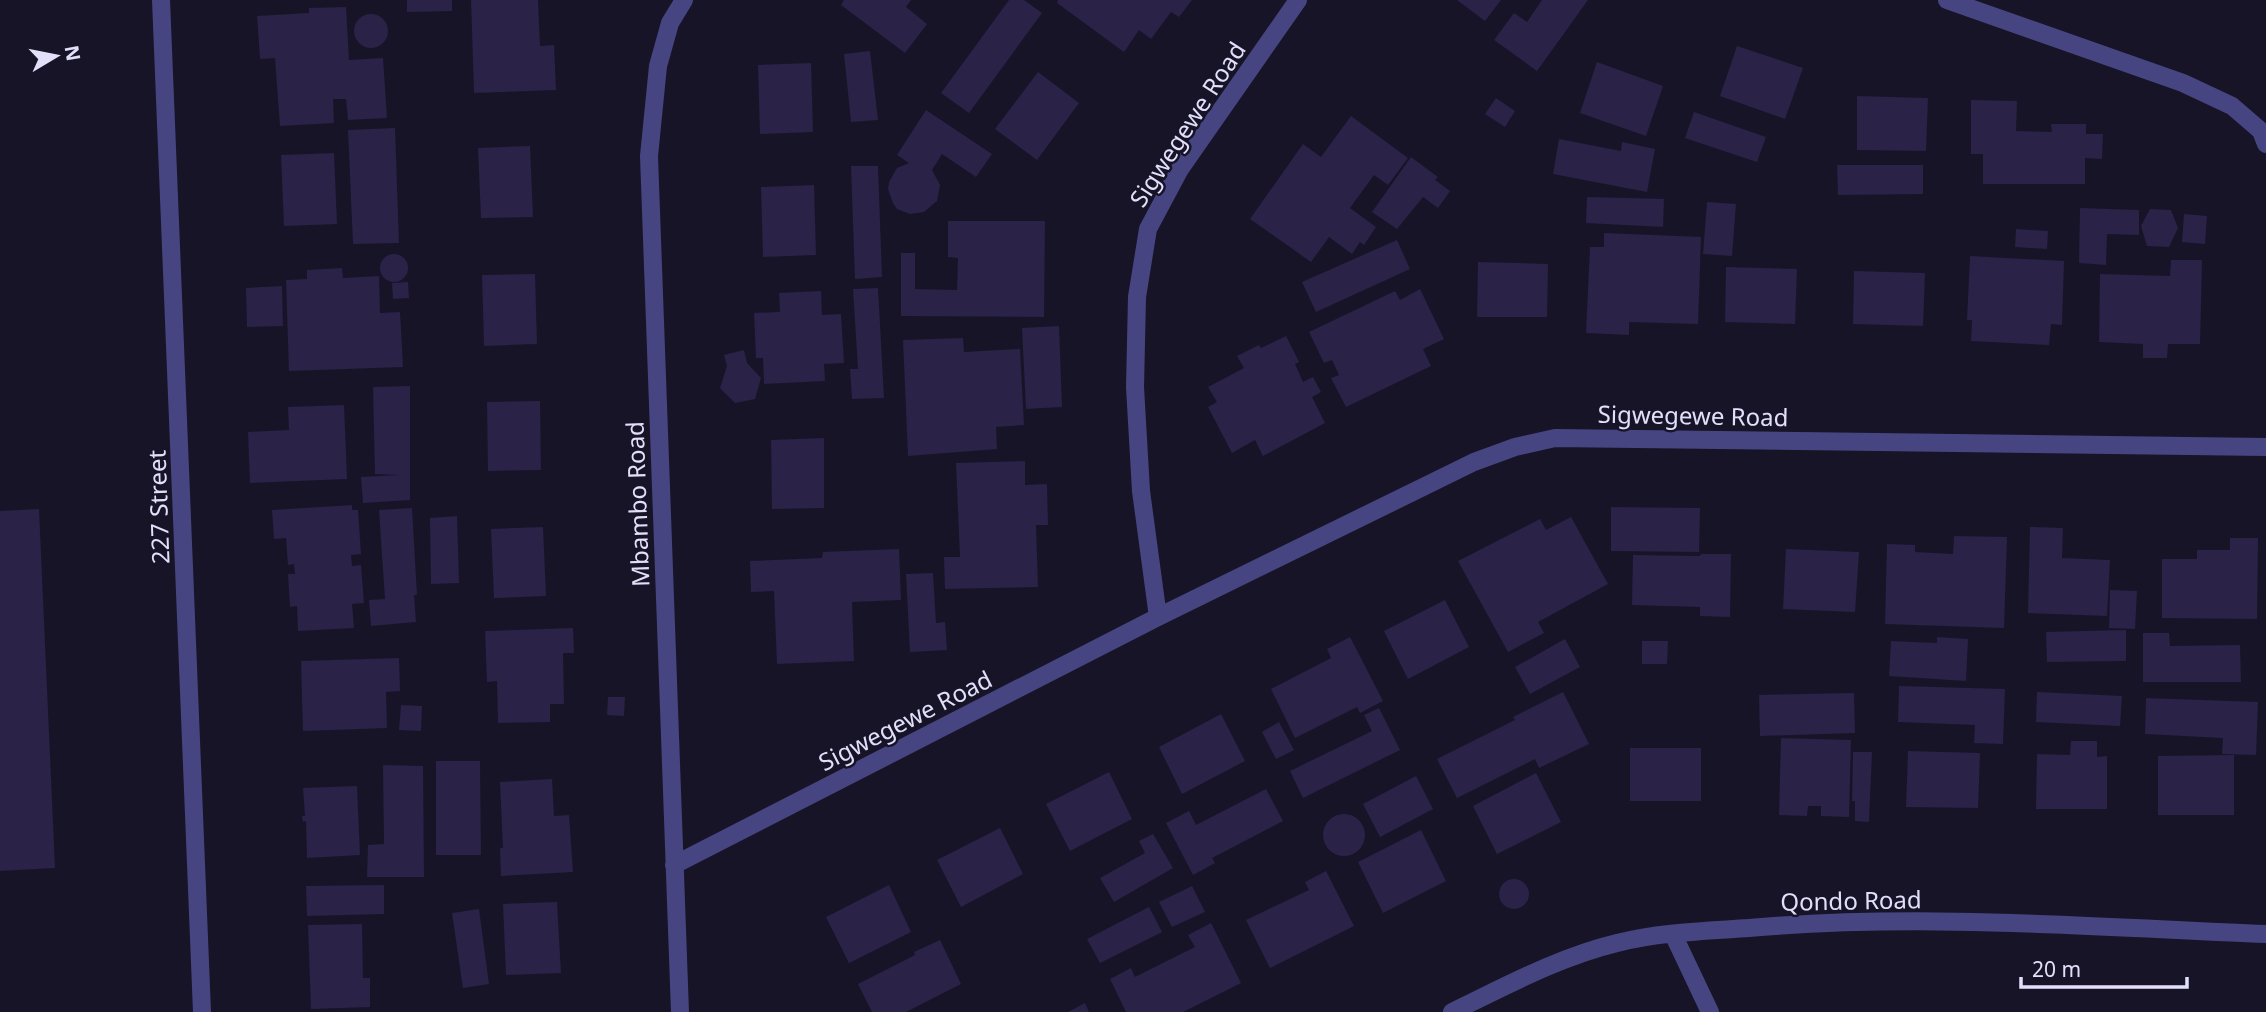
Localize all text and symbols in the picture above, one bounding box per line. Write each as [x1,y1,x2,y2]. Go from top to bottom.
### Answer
north arrow [21,21,91,91]
street label: Sigwegewe Road [1121,35,1253,213]
text: N [59,43,87,63]
street label: Sigwegewe Road [1597,397,1789,433]
street label: Mbambo Road [618,421,656,587]
street label: 227 Street [140,449,176,565]
street label: Sigwegewe Road [813,662,997,778]
street label: Qondo Road [1780,882,1922,918]
scale bar [2021,946,2187,990]
text: 20 m [2032,955,2081,983]

